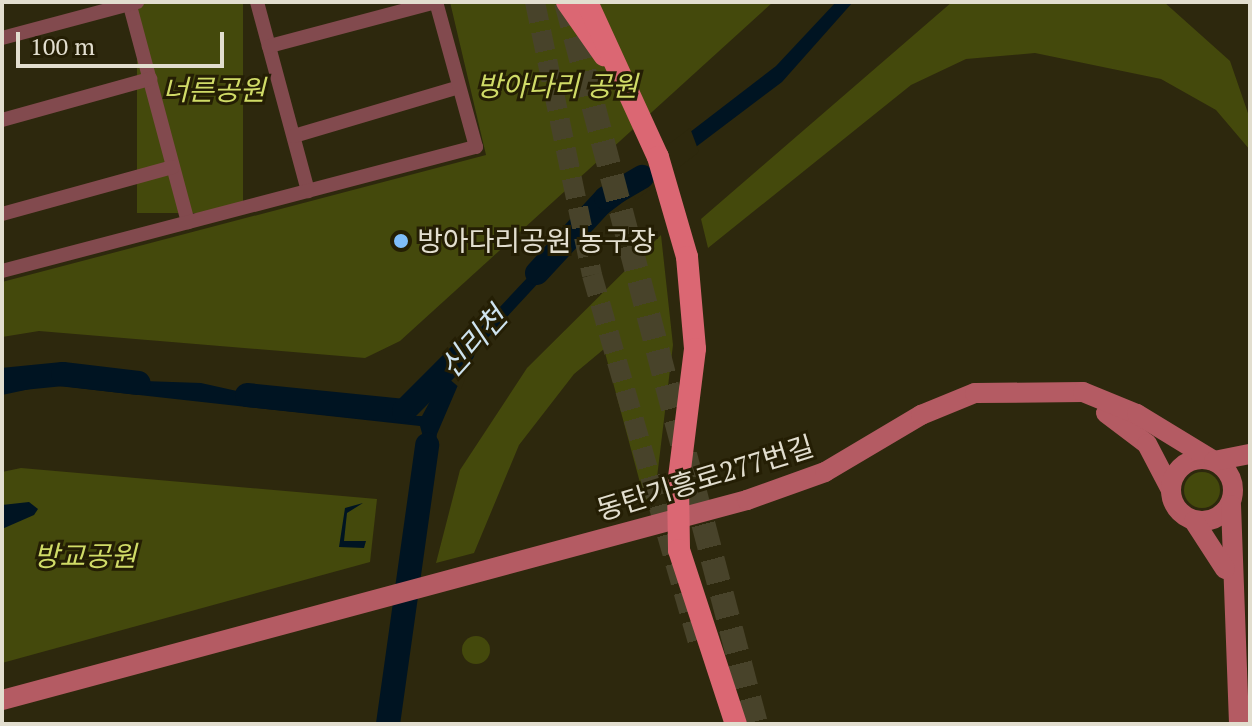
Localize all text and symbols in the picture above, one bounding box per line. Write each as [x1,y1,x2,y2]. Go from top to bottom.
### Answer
scale bar [20,16,228,66]
text: 100 m [30,30,95,62]
park label: 방아다리 공원 [476,69,638,103]
park label: 너른공원 [162,73,266,107]
place label: 방아다리공원 농구장 [417,224,656,258]
marker: 방아다리공원 농구장 [392,232,410,250]
water label: 신리천 [432,299,514,385]
street label: 동탄기흥로277번길 [592,429,818,527]
park label: 방교공원 [33,539,137,573]

